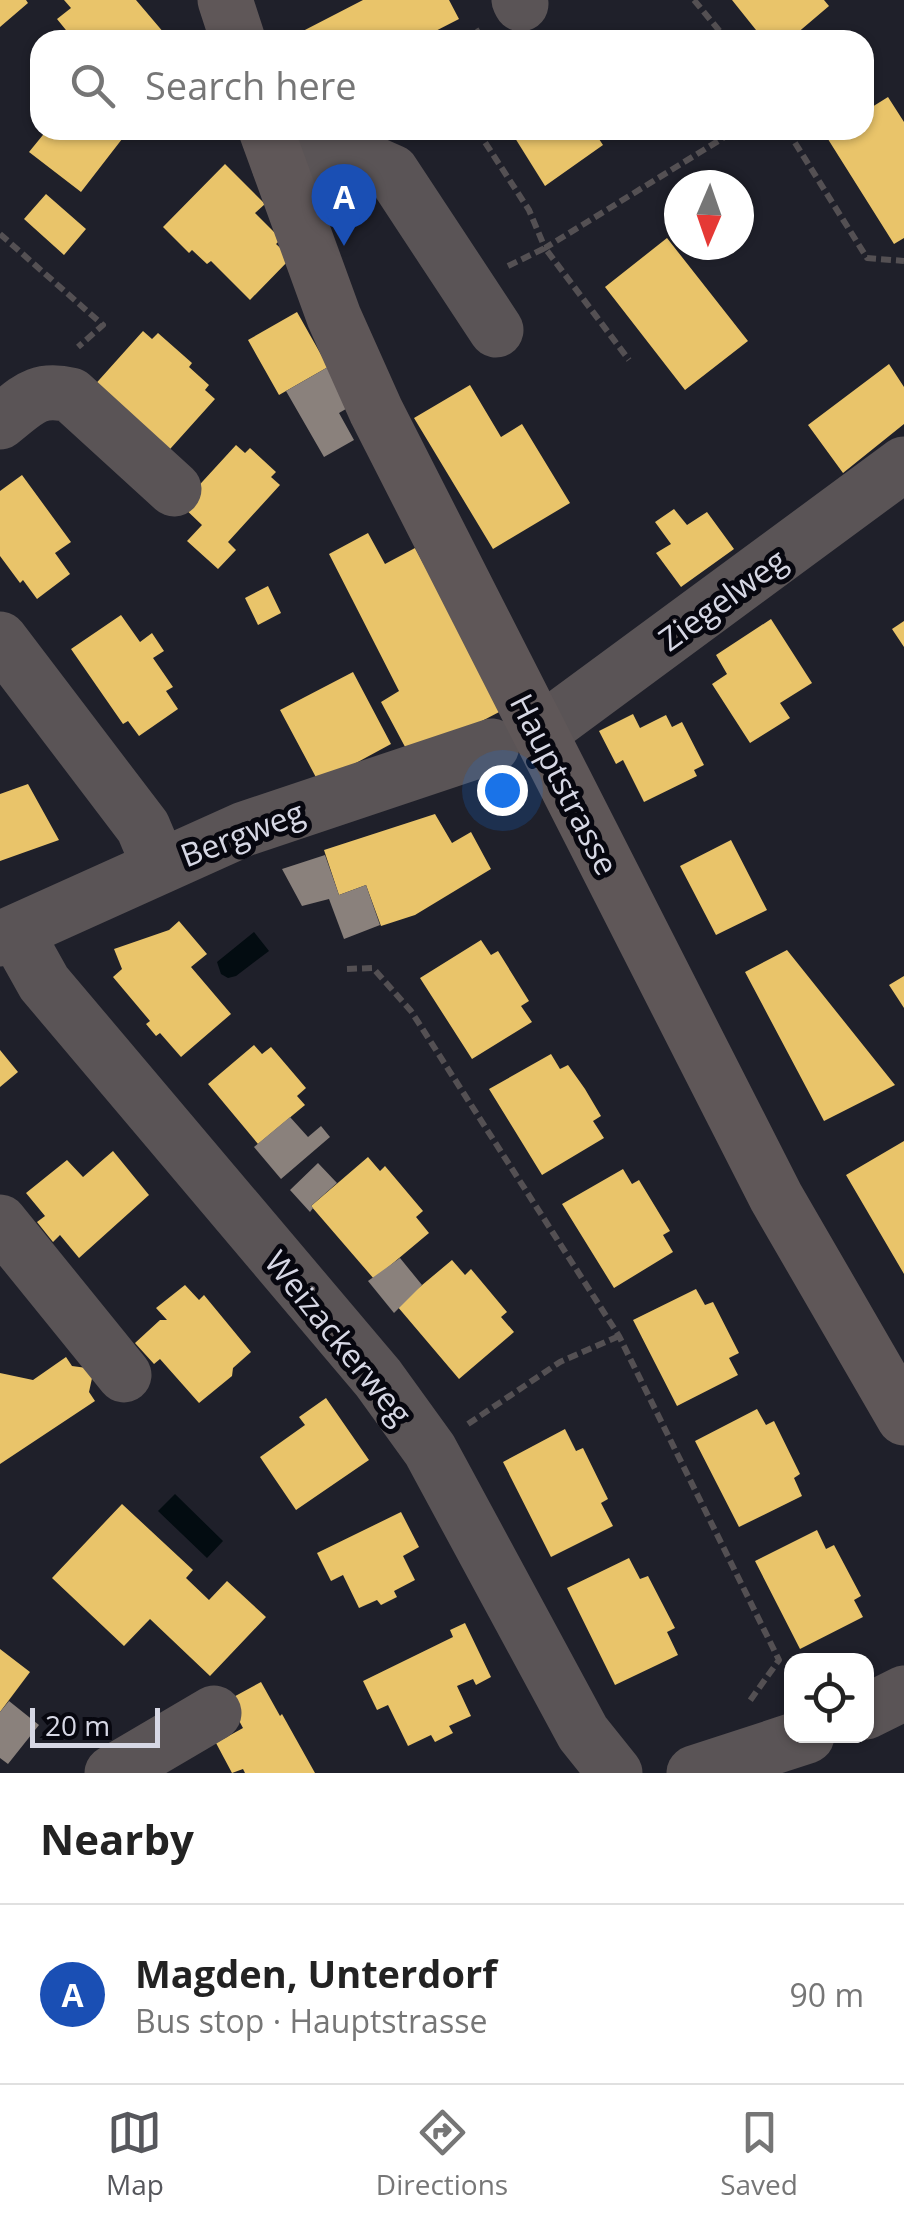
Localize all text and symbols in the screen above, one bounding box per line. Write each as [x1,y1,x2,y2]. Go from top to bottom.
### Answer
search box [30,30,874,140]
icon: search [65,58,120,113]
text: Search here [145,59,357,111]
pin: A [312,164,376,246]
north arrow [664,170,754,260]
street label: Ziegelweg [650,538,794,660]
street label: Hauptstrasse [501,686,629,882]
your location [477,765,528,816]
street label: Bergweg [174,790,310,876]
street label: Weizackerweg [256,1241,422,1433]
map controls [784,1653,874,1743]
button: locate [784,1653,874,1743]
scale bar [30,1703,160,1748]
text: 20 m [45,1706,110,1744]
text: Nearby [40,1810,194,1867]
text: Magden, Unterdorf [135,1947,497,1999]
text: A [61,1973,84,2016]
text: 90 m [789,1973,864,2016]
text: Bus stop · Hauptstrasse [135,1999,487,2042]
tab: Map [106,2105,164,2203]
tab: Directions [376,2105,508,2203]
tab: Saved [720,2105,798,2203]

